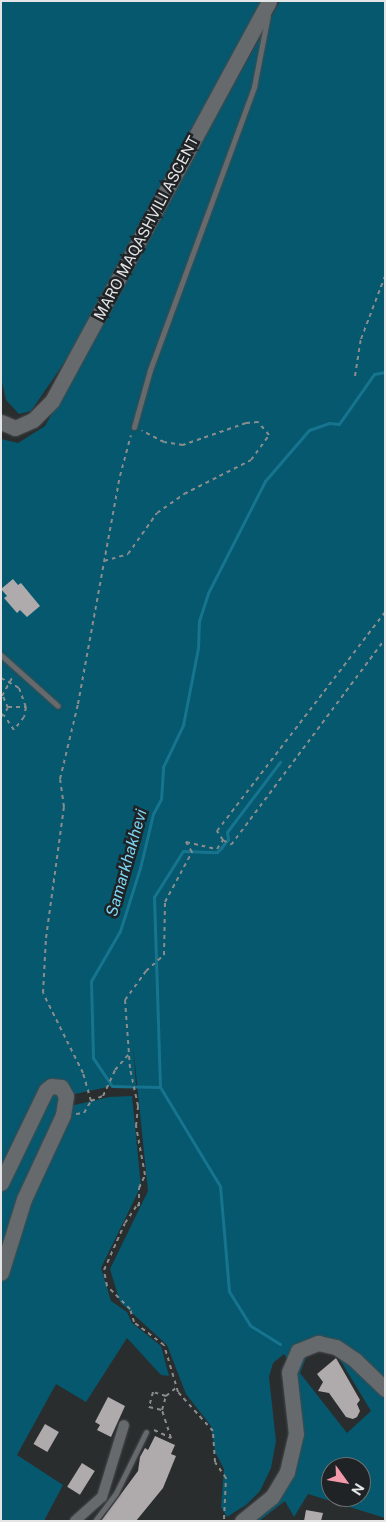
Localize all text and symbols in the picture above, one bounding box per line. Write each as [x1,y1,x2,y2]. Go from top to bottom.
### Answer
street label: MARO MAQASHVILI ASCENT [90,133,202,323]
water label: Samarkhakhevi [103,807,151,919]
north arrow [321,1457,371,1507]
text: N [348,1481,368,1498]

